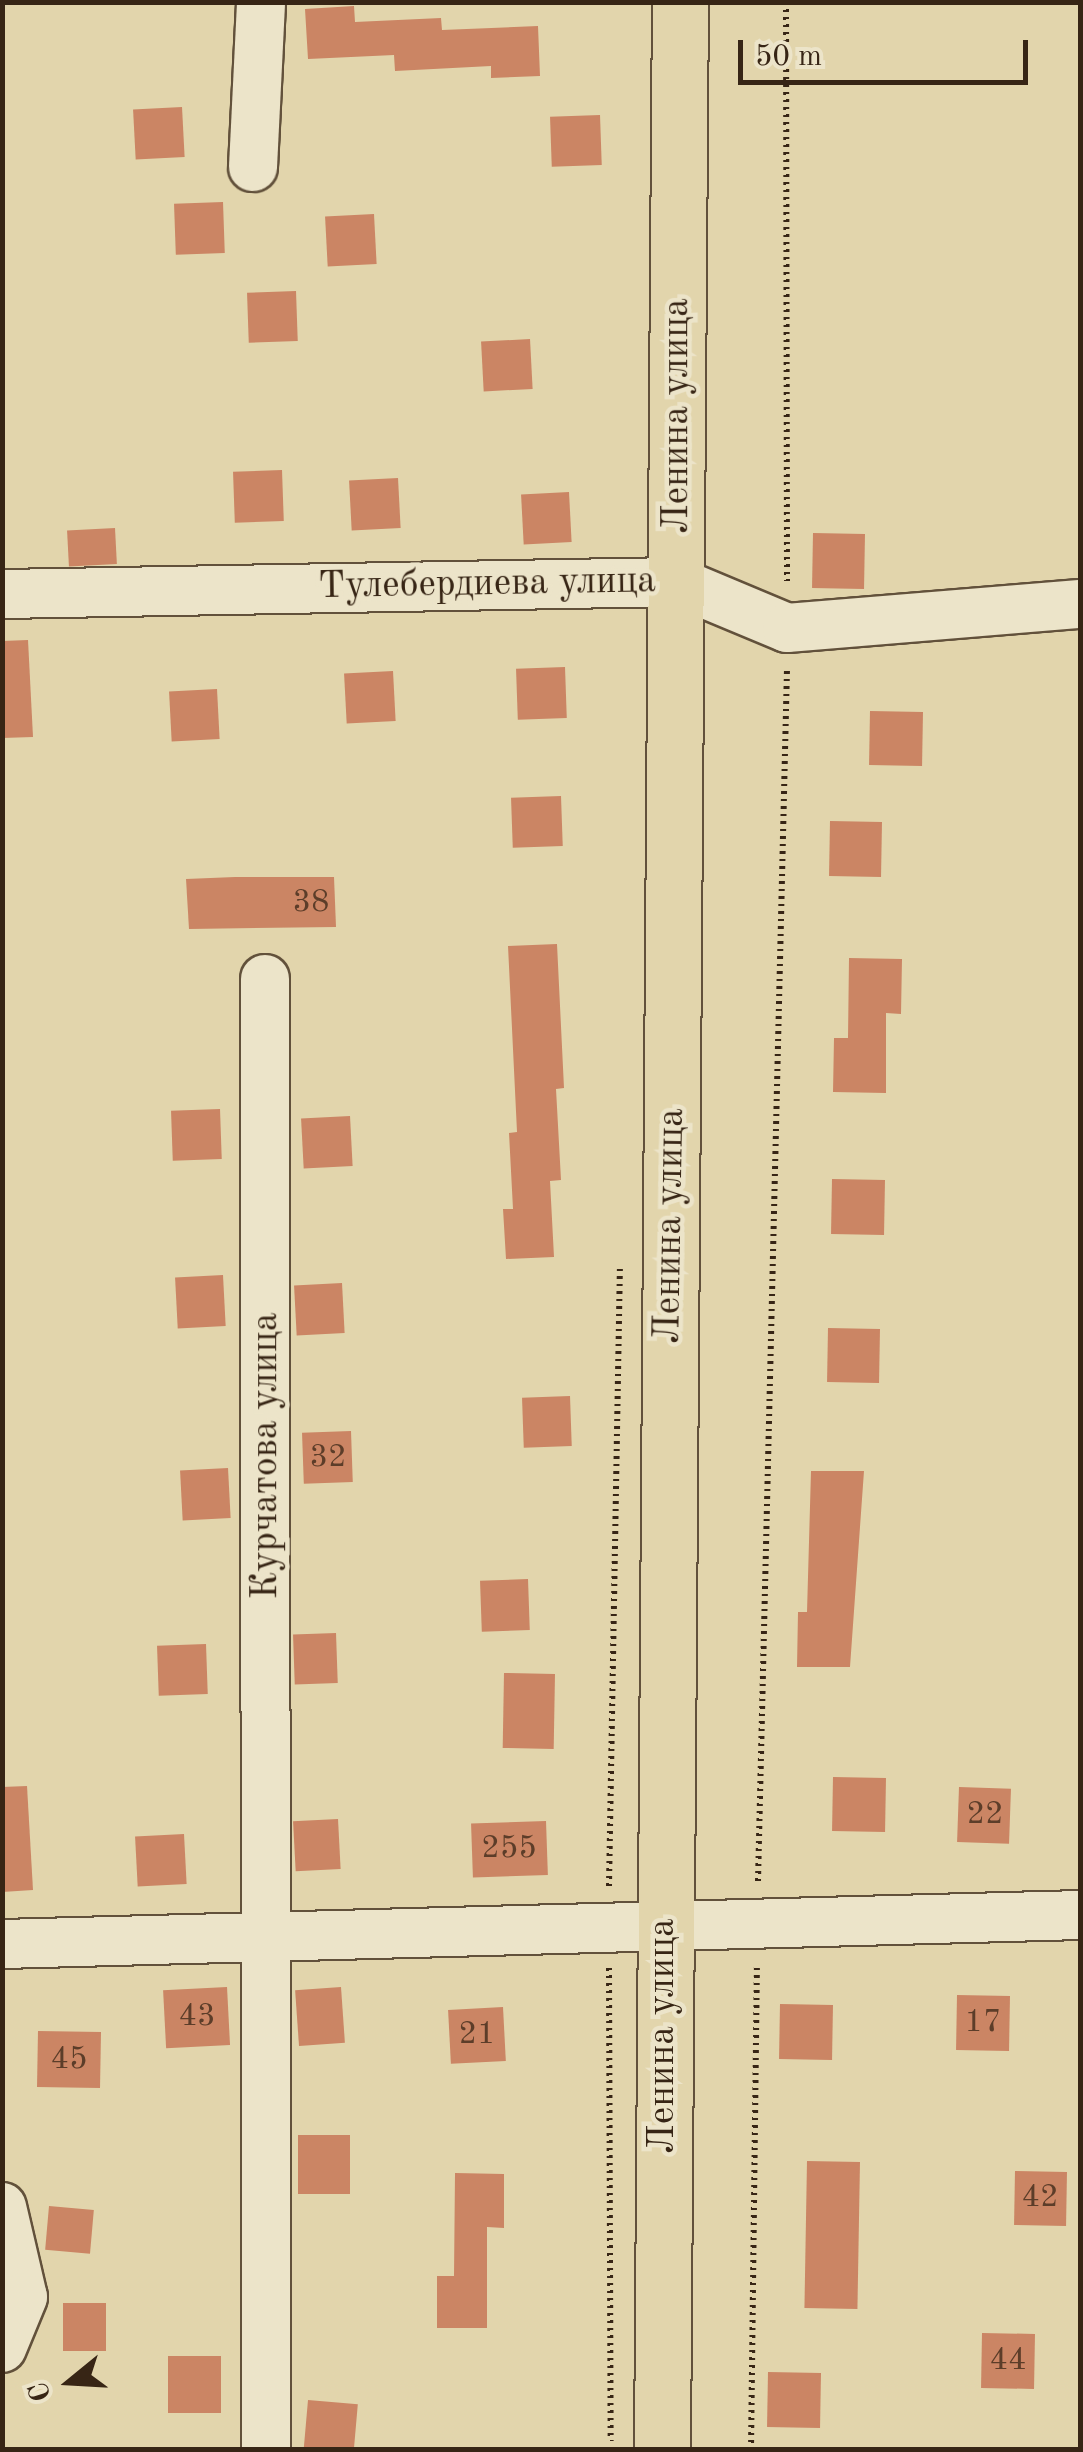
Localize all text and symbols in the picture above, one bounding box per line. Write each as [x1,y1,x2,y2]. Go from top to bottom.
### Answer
scale bar [743,20,1033,82]
text: 50 m [755,42,822,72]
street label: Ленина улица [655,298,701,534]
street label: Тулебердиева улица [318,559,656,611]
house number: 38 [292,884,330,922]
street label: Ленина улица [646,1108,696,1344]
street label: Курчатова улица [244,1313,290,1599]
house number: 32 [309,1439,347,1477]
house number: 22 [966,1796,1004,1834]
house number: 255 [481,1830,537,1868]
street label: Ленина улица [641,1918,687,2154]
house number: 43 [178,1998,216,2036]
house number: 17 [964,2004,1002,2042]
house number: 21 [458,2016,496,2054]
house number: 45 [50,2041,88,2079]
house number: 42 [1021,2179,1059,2217]
north arrow [20,2332,120,2432]
house number: 44 [989,2342,1027,2380]
text: С [25,2378,58,2404]

